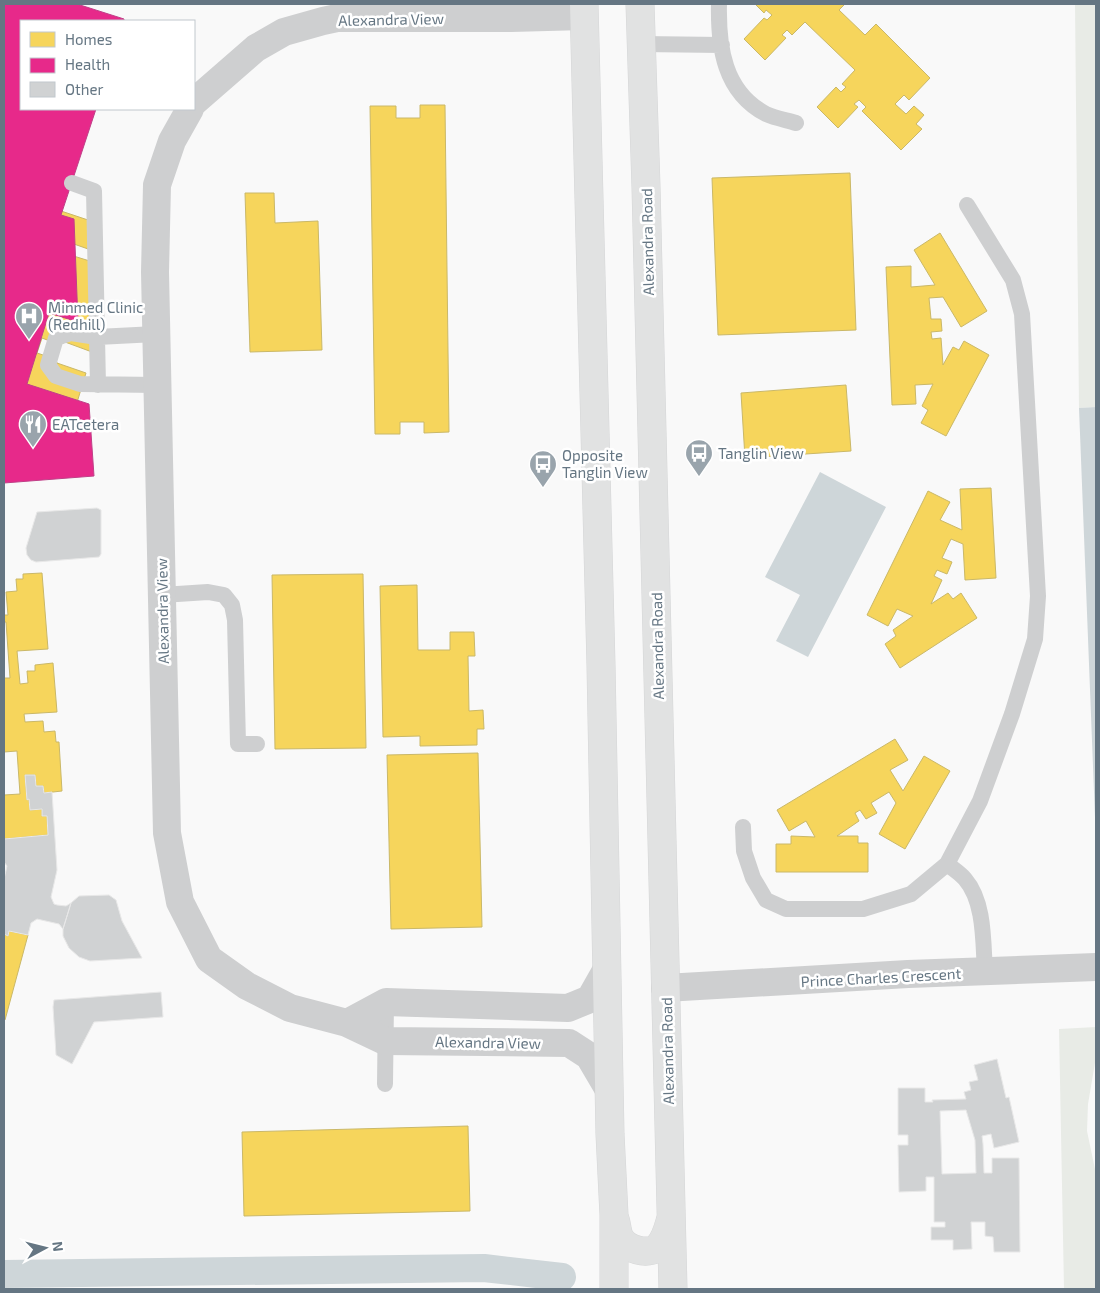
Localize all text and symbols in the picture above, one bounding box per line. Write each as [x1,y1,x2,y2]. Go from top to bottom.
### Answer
street label: Alexandra View [338,9,444,29]
legend [20,20,195,110]
text: Homes [65,30,112,48]
text: Health [65,55,110,73]
text: Other [65,80,104,98]
street label: Alexandra Road [637,188,657,296]
place label: Minmed Clinic (Redhill) [48,298,143,333]
hospital icon: Minmed Clinic (Redhill) [14,301,44,340]
restaurant icon: EATcetera [18,409,48,448]
place label: EATcetera [52,415,119,433]
bus stop icon: Tanglin View [684,438,714,477]
place label: Tanglin View [718,444,804,462]
place label: Opposite Tanglin View [562,446,648,481]
bus stop icon: Opposite Tanglin View [528,449,558,488]
street label: Alexandra View [152,558,172,664]
street label: Alexandra Road [647,592,667,700]
street label: Prince Charles Crescent [800,964,962,990]
street label: Alexandra Road [657,997,677,1105]
street label: Alexandra View [435,1032,541,1052]
north arrow [20,1223,70,1273]
text: N [49,1240,67,1252]

